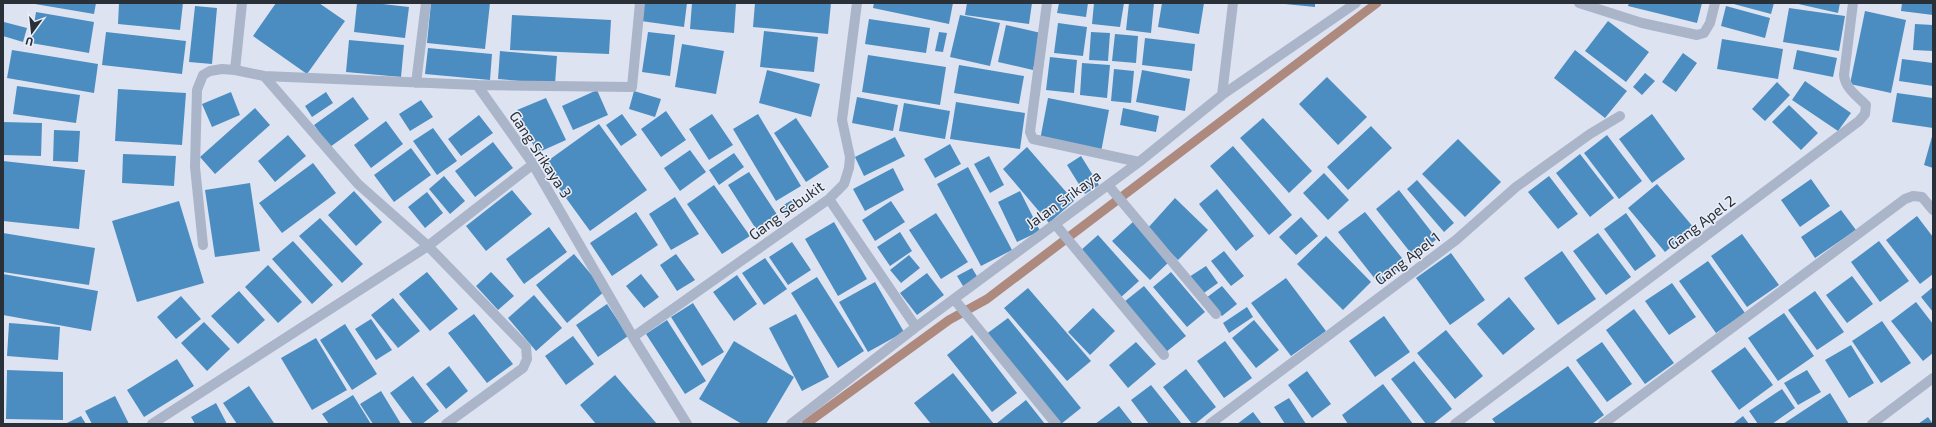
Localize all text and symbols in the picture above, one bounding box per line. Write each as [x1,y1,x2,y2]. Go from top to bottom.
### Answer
north arrow [12,12,52,52]
text: U [24,35,35,49]
street label: Gang Srikaya 3 [506,107,576,201]
street label: Jalan Srikaya [1022,166,1104,232]
street label: Gang Sebukit [745,176,827,243]
street label: Gang Apel 2 [1664,191,1738,253]
street label: Gang Apel 1 [1371,228,1443,288]

